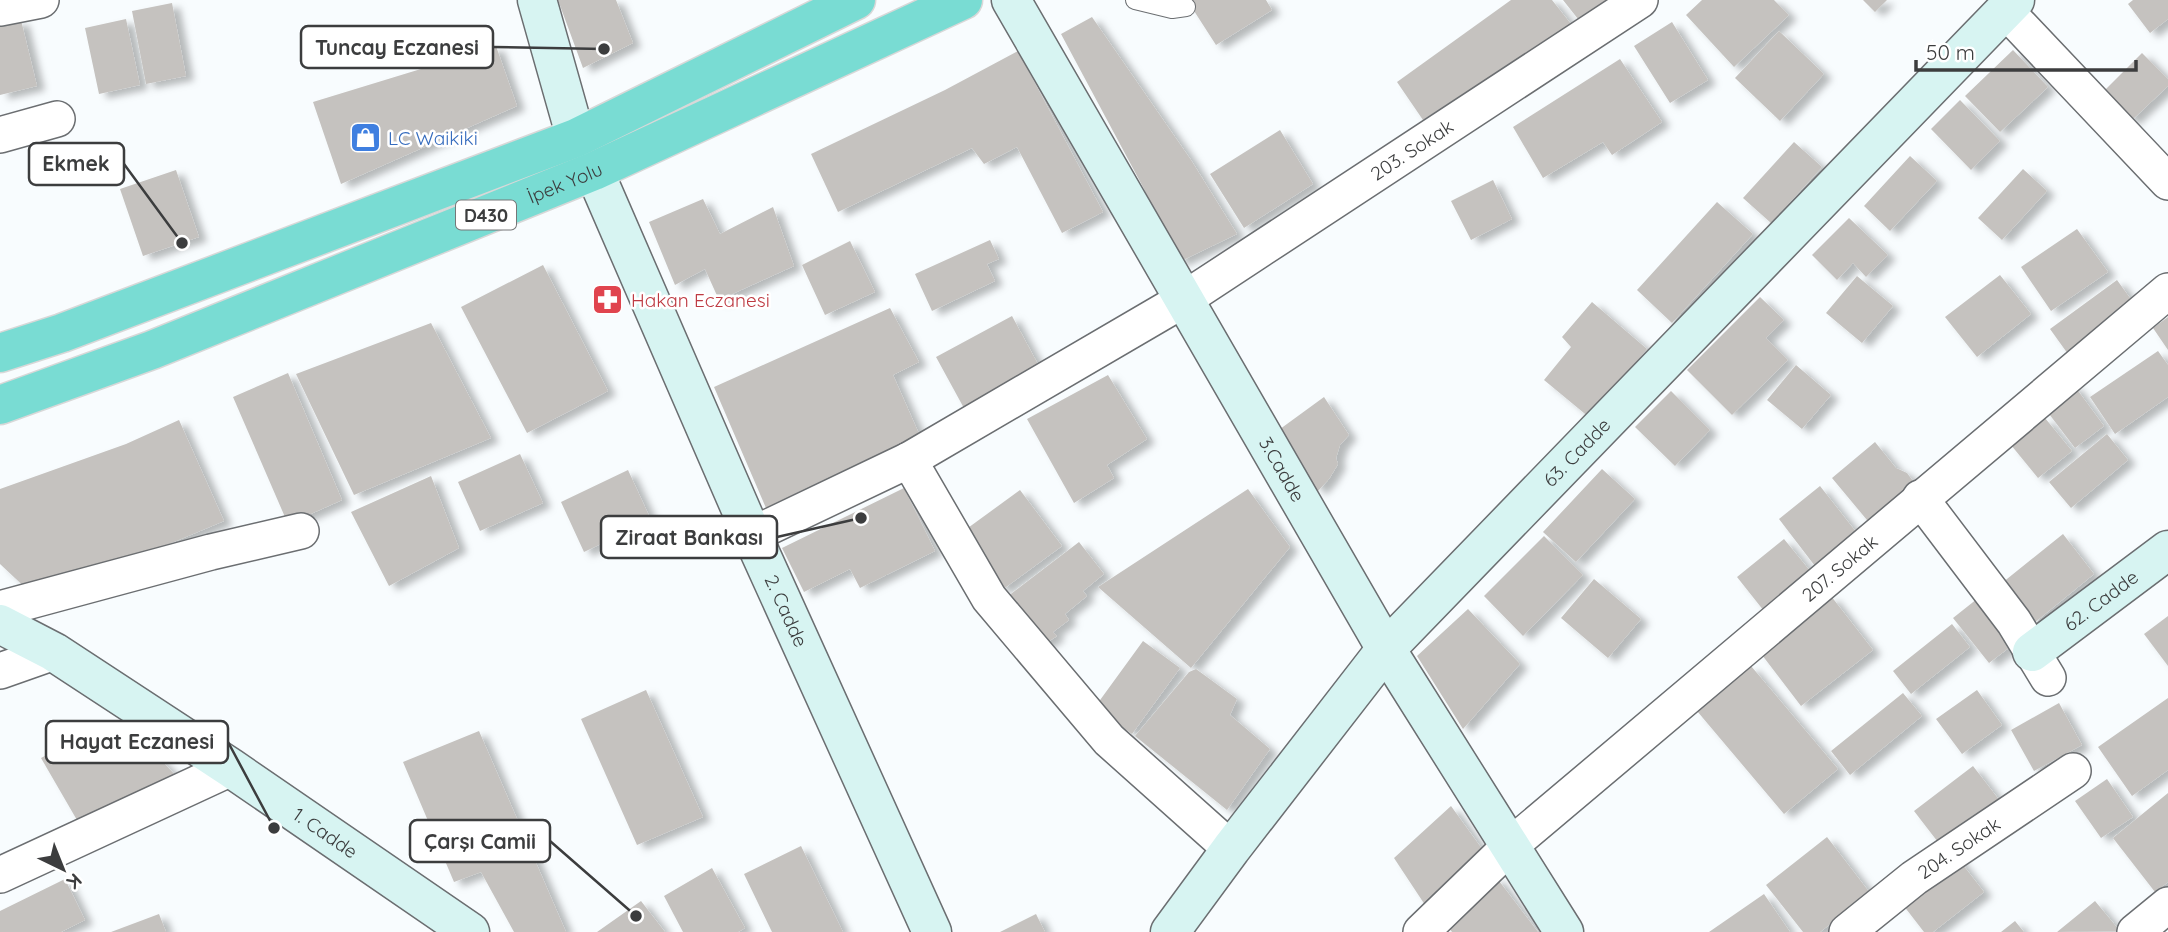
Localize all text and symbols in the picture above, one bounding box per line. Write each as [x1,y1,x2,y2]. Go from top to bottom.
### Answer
callout: Tuncay Eczanesi [301,26,493,68]
scale bar [1916,28,2136,72]
text: Tuncay Eczanesi [315,34,479,60]
text: 50 m [1926,39,1975,65]
street label: 203. Sokak [1366,114,1458,186]
shop icon: LC Waikiki [348,121,382,155]
place label: LC Waikiki [388,126,478,150]
callout: Ekmek [29,143,124,185]
text: Ekmek [42,150,110,176]
street label: İpek Yolu [524,157,606,209]
road number: D430 [456,200,516,230]
pharmacy icon: Hakan Eczanesi [591,283,625,317]
place label: Hakan Eczanesi [631,288,770,312]
street label: 63. Cadde [1538,413,1615,492]
street label: 3.Cadde [1254,432,1310,506]
callout: Ziraat Bankası [601,516,777,558]
text: Ziraat Bankası [615,524,763,550]
street label: 207. Sokak [1797,529,1883,607]
street label: 62. Cadde [2059,565,2143,636]
street label: 2. Cadde [760,571,813,651]
callout: Hayat Eczanesi [46,721,228,763]
text: Hayat Eczanesi [60,728,214,754]
street label: 1. Cadde [288,802,362,863]
street label: 204. Sokak [1913,812,2005,884]
callout: Çarşı Camii [410,820,550,862]
text: Çarşı Camii [424,828,536,854]
north arrow [28,834,98,904]
text: K [62,868,87,894]

